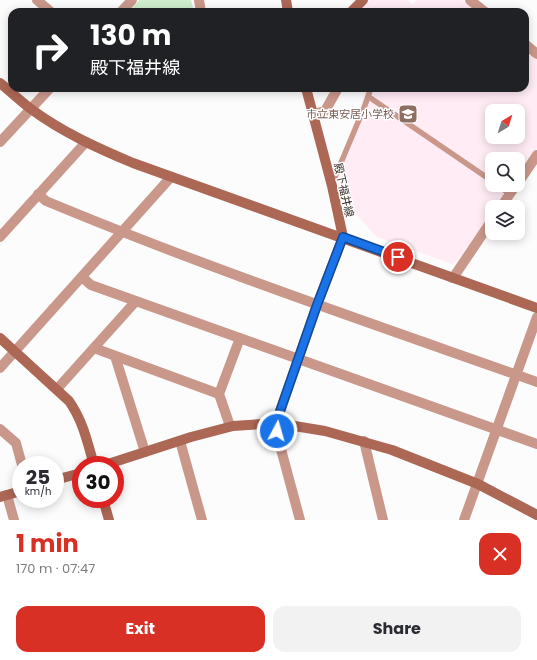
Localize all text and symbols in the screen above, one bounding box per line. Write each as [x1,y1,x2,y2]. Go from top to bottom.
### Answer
text: 130 m [90,16,171,55]
icon: right [24,24,76,76]
text: 殿下福井線 [90,55,180,80]
school or university icon: 市立東安居小学校 [397,103,419,125]
north arrow [485,104,525,144]
map controls [485,104,525,240]
place label: 市立東安居小学校 [306,106,394,122]
button: search [485,152,525,192]
street label: 殿下福井線 [330,161,358,219]
button: layers [485,200,525,240]
pin [381,240,415,274]
icon: arrive [387,246,409,268]
position arrow [256,410,298,452]
speed limit sign: 30 [72,456,124,508]
text: 25 [26,463,50,491]
text: km/h [25,484,51,499]
text: 1 min [16,527,79,560]
button: close [479,533,521,575]
text: 170 m · 07:47 [16,559,95,578]
button: Exit [16,606,265,652]
button: Share [273,606,521,652]

